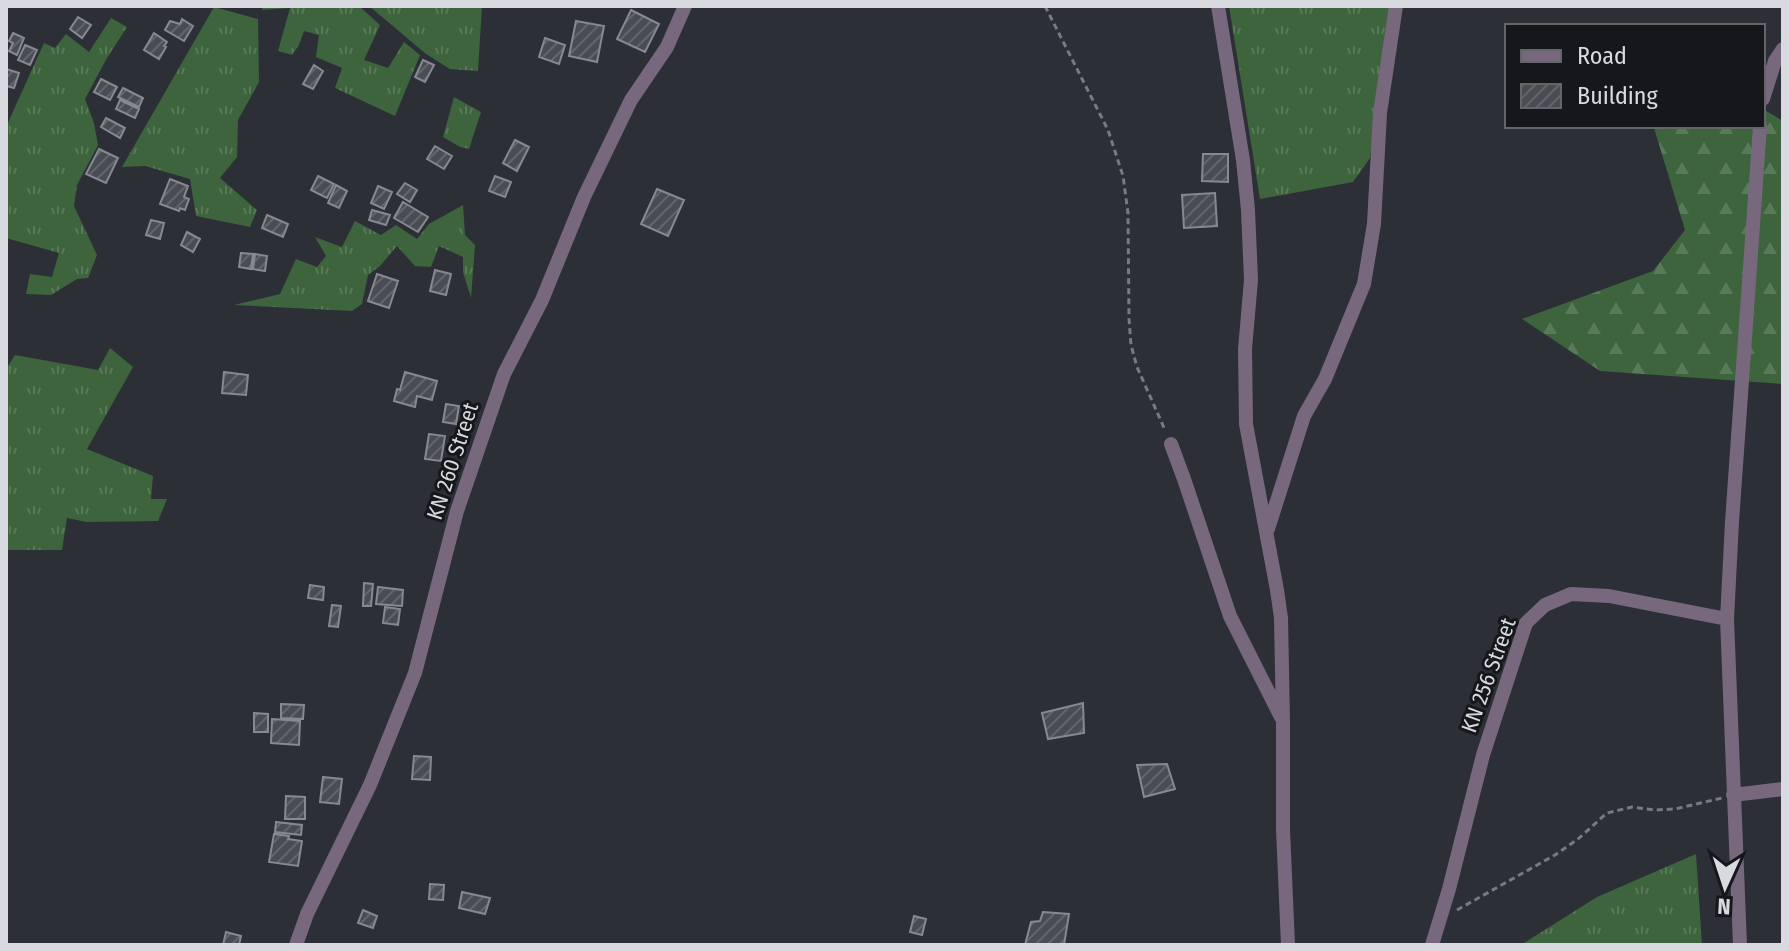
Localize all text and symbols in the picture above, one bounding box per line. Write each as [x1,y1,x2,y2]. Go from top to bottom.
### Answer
legend [1505,24,1765,128]
text: Road [1577,42,1627,70]
text: Building [1577,82,1659,110]
street label: KN 260 Street [421,398,484,523]
street label: KN 256 Street [1455,613,1522,736]
north arrow [1685,847,1765,927]
text: N [1717,893,1731,920]

